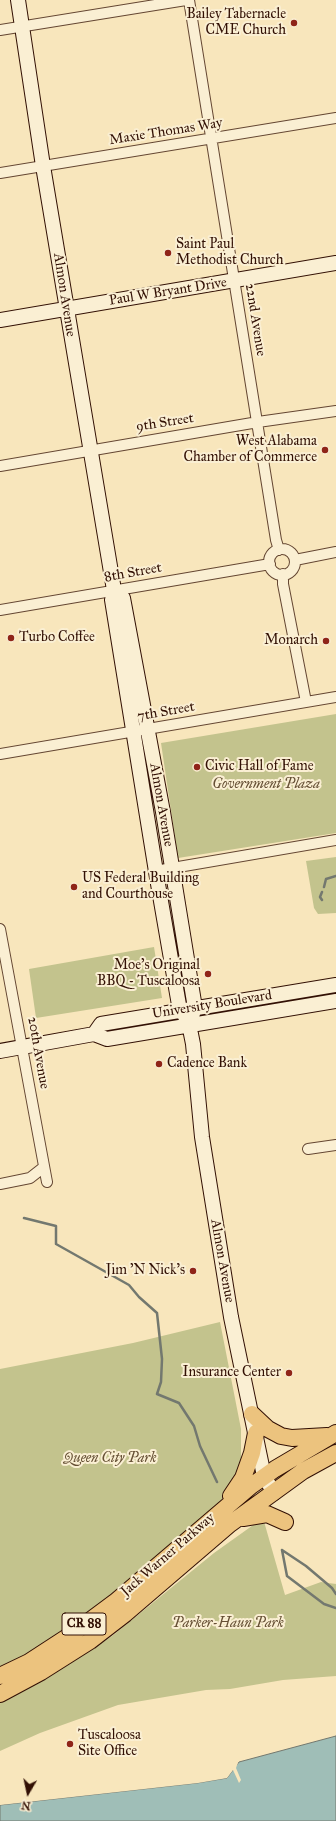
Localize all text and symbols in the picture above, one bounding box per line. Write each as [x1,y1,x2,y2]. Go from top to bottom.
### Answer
place label: Bailey Tabernacle CME Church [186,7,286,40]
marker: Bailey Tabernacle CME Church [289,18,299,28]
street label: Maxie Thomas Way [108,115,224,149]
place label: Saint Paul Methodist Church [176,237,284,270]
marker: Saint Paul Methodist Church [163,248,173,258]
street label: Almon Avenue [49,252,79,338]
street label: Paul W Bryant Drive [108,274,228,310]
street label: 22nd Avenue [241,282,269,358]
street label: 9th Street [135,410,195,436]
place label: West Alabama Chamber of Commerce [183,434,317,466]
marker: West Alabama Chamber of Commerce [320,445,330,455]
street label: 8th Street [103,560,163,586]
place label: Turbo Coffee [19,630,95,646]
marker: Turbo Coffee [6,633,16,643]
place label: Monarch [264,633,318,649]
marker: Monarch [321,636,331,646]
street label: 7th Street [136,699,196,725]
place label: Civic Hall of Fame [205,759,313,775]
street label: Almon Avenue [145,762,177,848]
marker: Civic Hall of Fame [192,762,202,772]
park label: Government Plaza [212,777,320,793]
place label: US Federal Building and Courthouse [82,871,199,904]
marker: US Federal Building and Courthouse [69,882,79,892]
place label: Moe's Original BBQ - Tuscaloosa [97,958,200,990]
marker: Moe's Original BBQ - Tuscaloosa [203,969,213,979]
street label: University Boulevard [151,987,273,1023]
street label: 20th Avenue [23,1016,53,1090]
place label: Cadence Bank [167,1056,247,1072]
marker: Cadence Bank [154,1059,164,1069]
street label: Almon Avenue [206,1218,238,1304]
place label: Jim 'N Nick's [106,1263,185,1279]
marker: Jim 'N Nick's [188,1266,198,1276]
place label: Insurance Center [182,1365,281,1381]
marker: Insurance Center [284,1368,294,1378]
park label: Queen City Park [64,1451,156,1467]
street label: Jack Warner Parkway [118,1510,218,1600]
road number: CR 88 [62,1613,106,1635]
park label: Parker-Haun Park [172,1616,284,1632]
place label: Tuscaloosa Site Office [78,1728,141,1760]
marker: Tuscaloosa Site Office [65,1739,75,1749]
north arrow [8,1773,48,1813]
text: N [20,1798,32,1812]

